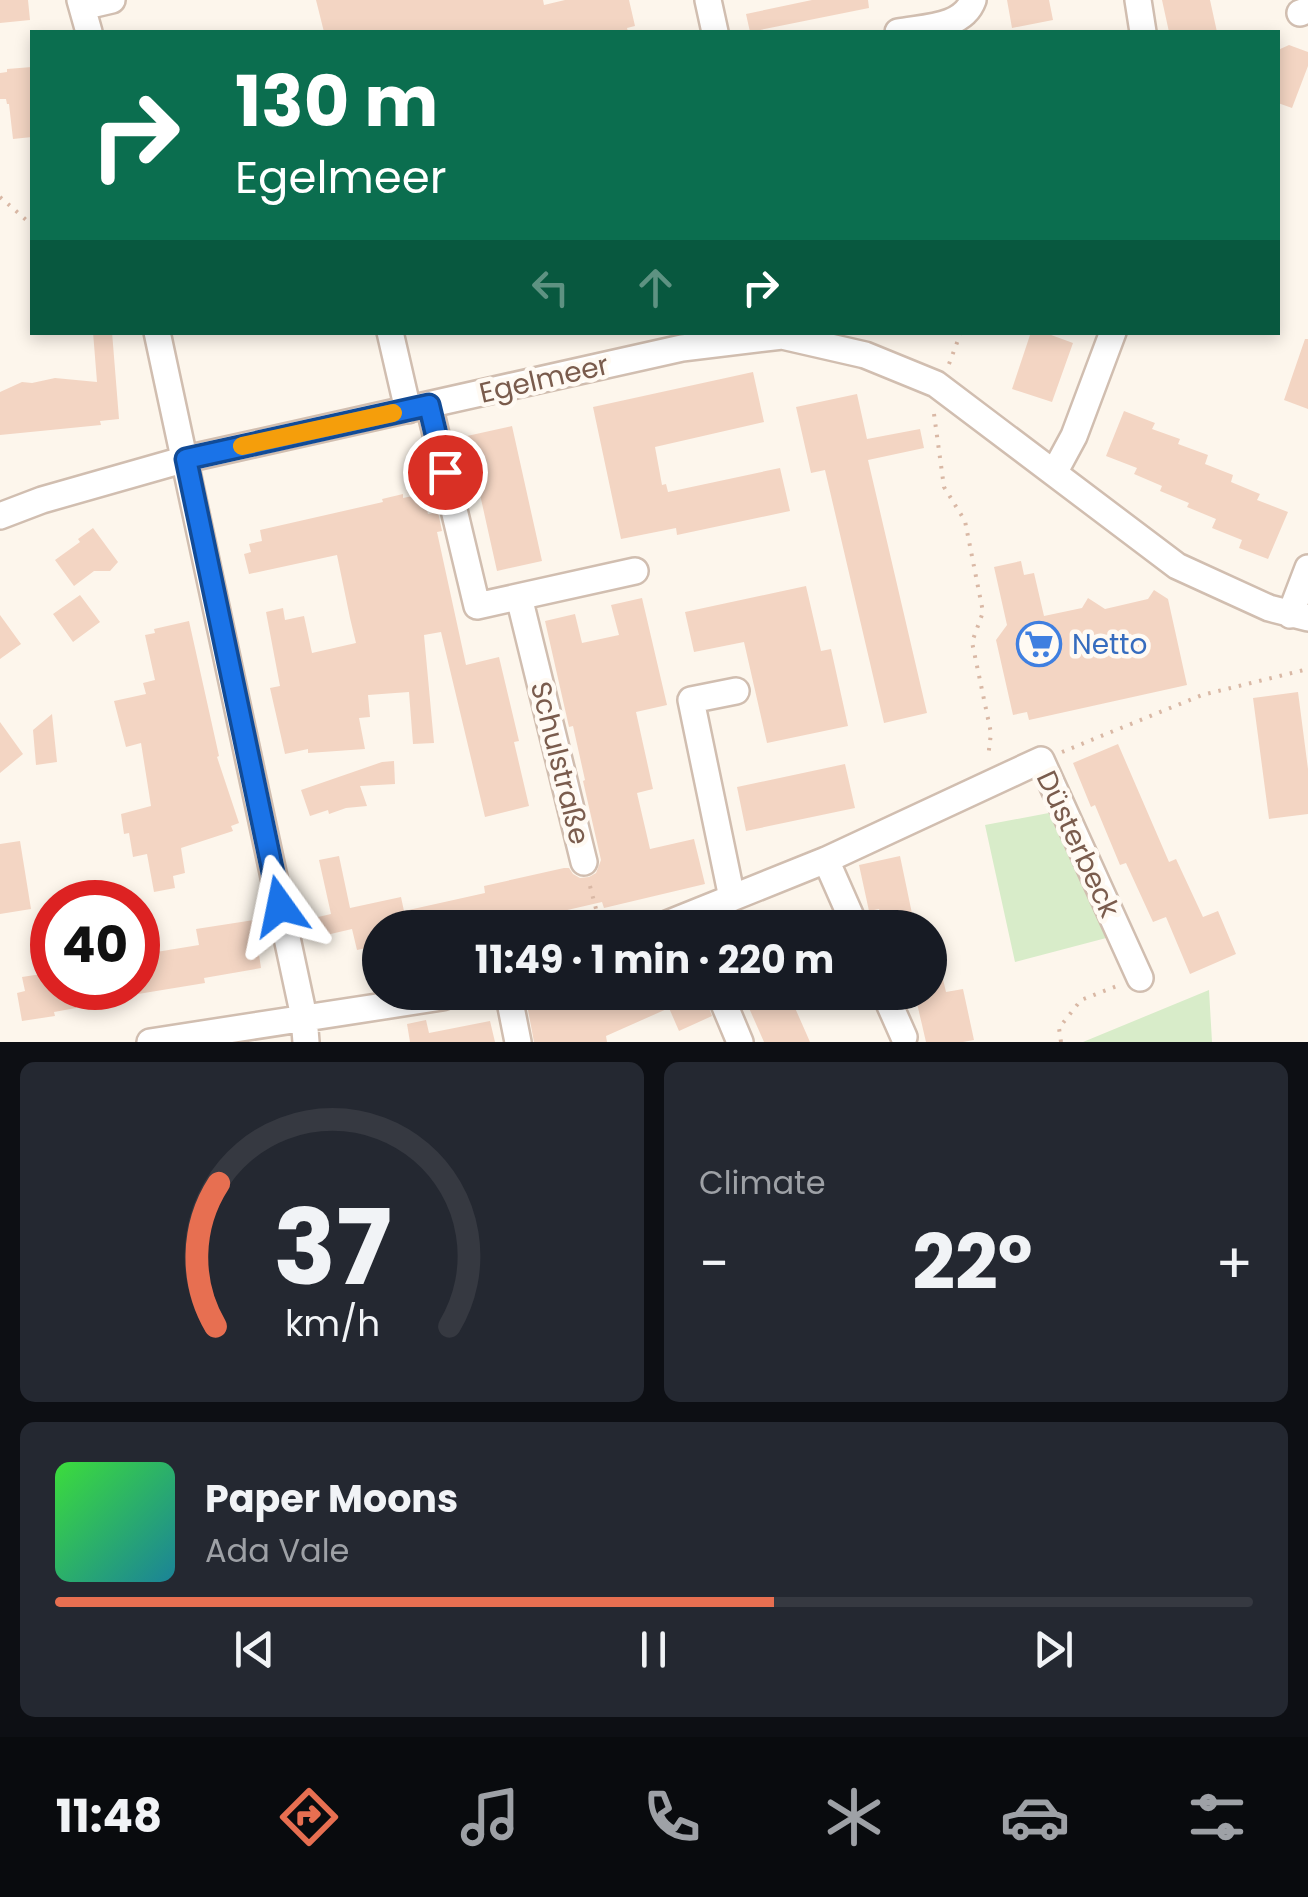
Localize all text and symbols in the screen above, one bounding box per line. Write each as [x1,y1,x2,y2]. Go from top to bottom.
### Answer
text: 130 m [235,52,438,151]
icon: right [70,70,200,200]
text: Egelmeer [235,146,446,209]
icon: left [523,260,578,315]
icon: ahead [628,260,683,315]
icon: right [733,260,788,315]
street label: Egelmeer [476,345,612,413]
pin [403,430,488,515]
icon: arrive [418,445,473,500]
supermarket icon: Netto [1016,621,1062,667]
place label: Netto [1072,625,1147,664]
street label: Schulstraße [521,677,599,849]
street label: Düsterbeck [1027,764,1129,924]
position arrow [228,854,332,958]
speed limit sign: 40 [30,880,160,1010]
text: 11:49 · 1 min · 220 m [475,933,834,986]
text: Climate [699,1160,826,1205]
text: 37 [273,1175,391,1320]
text: 22° [912,1210,1033,1315]
text: − [699,1225,729,1302]
text: + [1215,1225,1253,1302]
text: km/h [284,1298,380,1349]
text: Paper Moons [205,1472,458,1525]
text: Ada Vale [205,1528,349,1573]
icon: previous [227,1622,282,1677]
icon: pause [626,1622,681,1677]
icon: next [1026,1622,1081,1677]
icon: directions [274,1782,344,1852]
icon: music [455,1782,525,1852]
icon: phone [637,1782,707,1852]
icon: climate [819,1782,889,1852]
icon: car [1000,1782,1070,1852]
icon: filters [1182,1782,1252,1852]
text: 11:48 [56,1785,162,1848]

